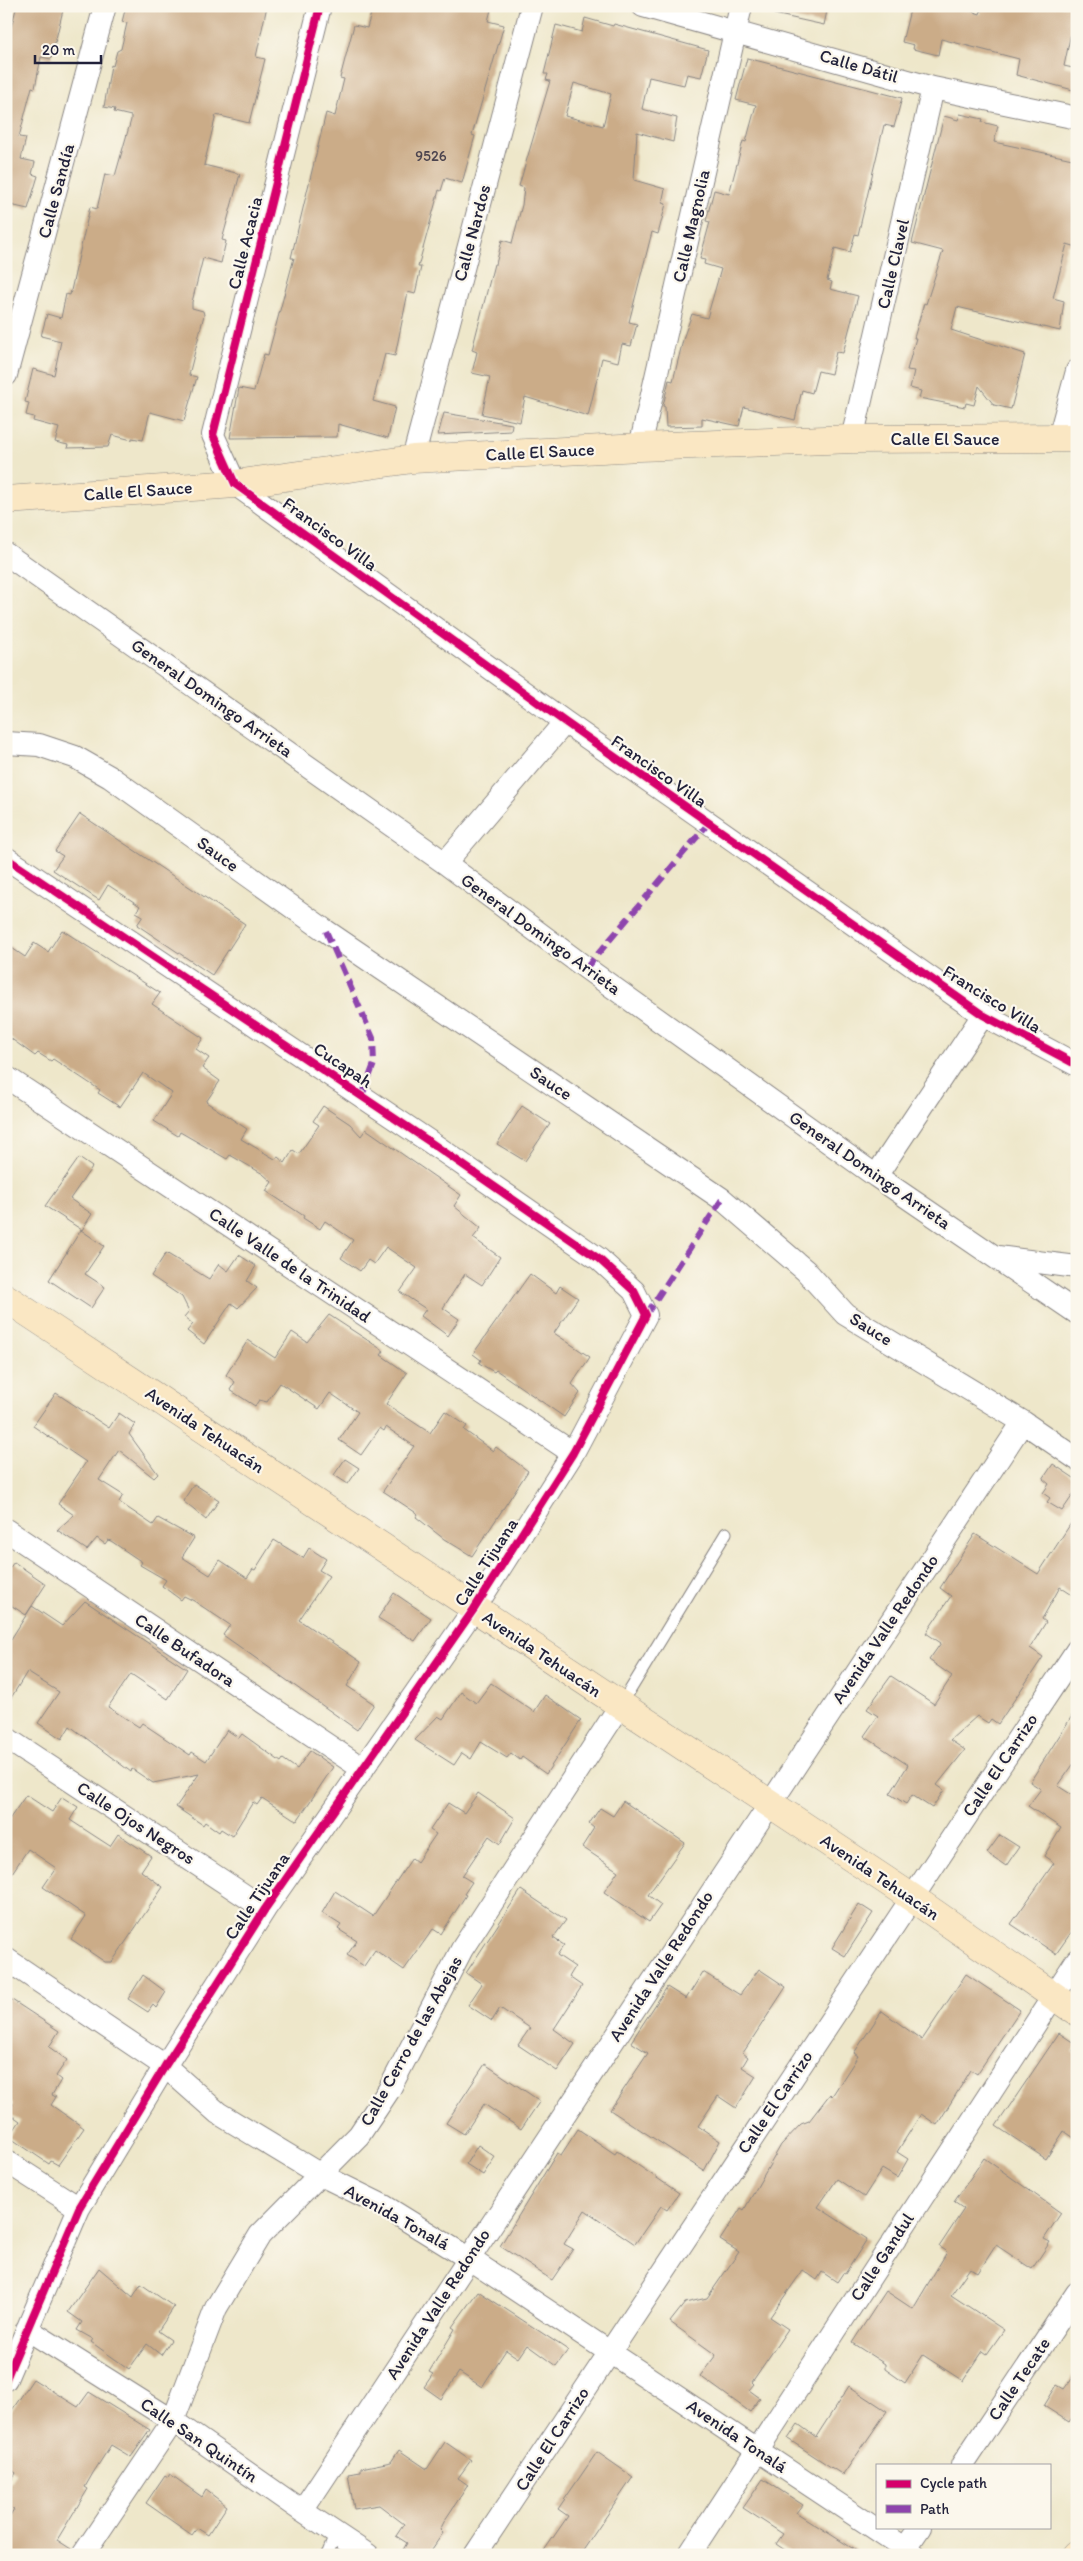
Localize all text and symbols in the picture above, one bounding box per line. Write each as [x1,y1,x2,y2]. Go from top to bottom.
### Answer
scale bar [35,32,101,64]
text: 20 m [42,41,76,59]
street label: Calle Dátil [817,44,901,88]
street label: Calle Sandía [33,141,79,241]
house number: 9526 [415,147,447,165]
street label: Calle Magnolia [667,167,715,285]
street label: Calle Nardos [448,182,496,284]
street label: Calle Acacia [223,194,267,292]
street label: Calle Clavel [872,217,914,311]
street label: Calle El Sauce [890,428,1000,450]
street label: Calle El Sauce [485,438,595,466]
street label: Calle El Sauce [83,476,193,506]
street label: Francisco Villa [278,492,382,576]
street label: General Domingo Arrieta [127,634,298,763]
street label: Francisco Villa [607,730,711,812]
street label: Sauce [193,831,243,877]
street label: General Domingo Arrieta [457,868,626,1000]
street label: Francisco Villa [939,960,1045,1038]
street label: Cucapah [309,1037,377,1093]
street label: Sauce [526,1061,576,1105]
street label: General Domingo Arrieta [785,1106,956,1235]
street label: Calle Valle de la Trinidad [205,1202,375,1328]
street label: Sauce [845,1307,897,1351]
street label: Avenida Tehuacán [141,1382,269,1478]
street label: Calle Tijuana [449,1513,523,1610]
street label: Avenida Valle Redondo [827,1550,943,1708]
street label: Avenida Tehuacán [478,1606,606,1702]
street label: Calle Bufadora [131,1608,240,1692]
street label: Calle El Carrizo [957,1709,1043,1821]
street label: Calle Ojos Negros [73,1777,199,1869]
street label: Avenida Tehuacán [816,1829,944,1925]
street label: Calle Tijuana [220,1847,295,1944]
street label: Avenida Valle Redondo [604,1886,718,2046]
street label: Calle Cerro de las Abejas [355,1952,467,2130]
street label: Calle El Carrizo [732,2046,818,2158]
street label: Avenida Tonalá [341,2179,454,2255]
street label: Calle Gandul [845,2209,919,2305]
street label: Avenida Valle Redondo [381,2224,495,2384]
street label: Calle Tecate [983,2333,1055,2425]
street label: Calle El Carrizo [510,2383,594,2495]
street label: Calle San Quintín [136,2393,262,2487]
street label: Avenida Tonalá [683,2394,792,2478]
legend [876,2464,1050,2528]
text: Cycle path [920,2474,987,2492]
text: Path [920,2500,949,2518]

